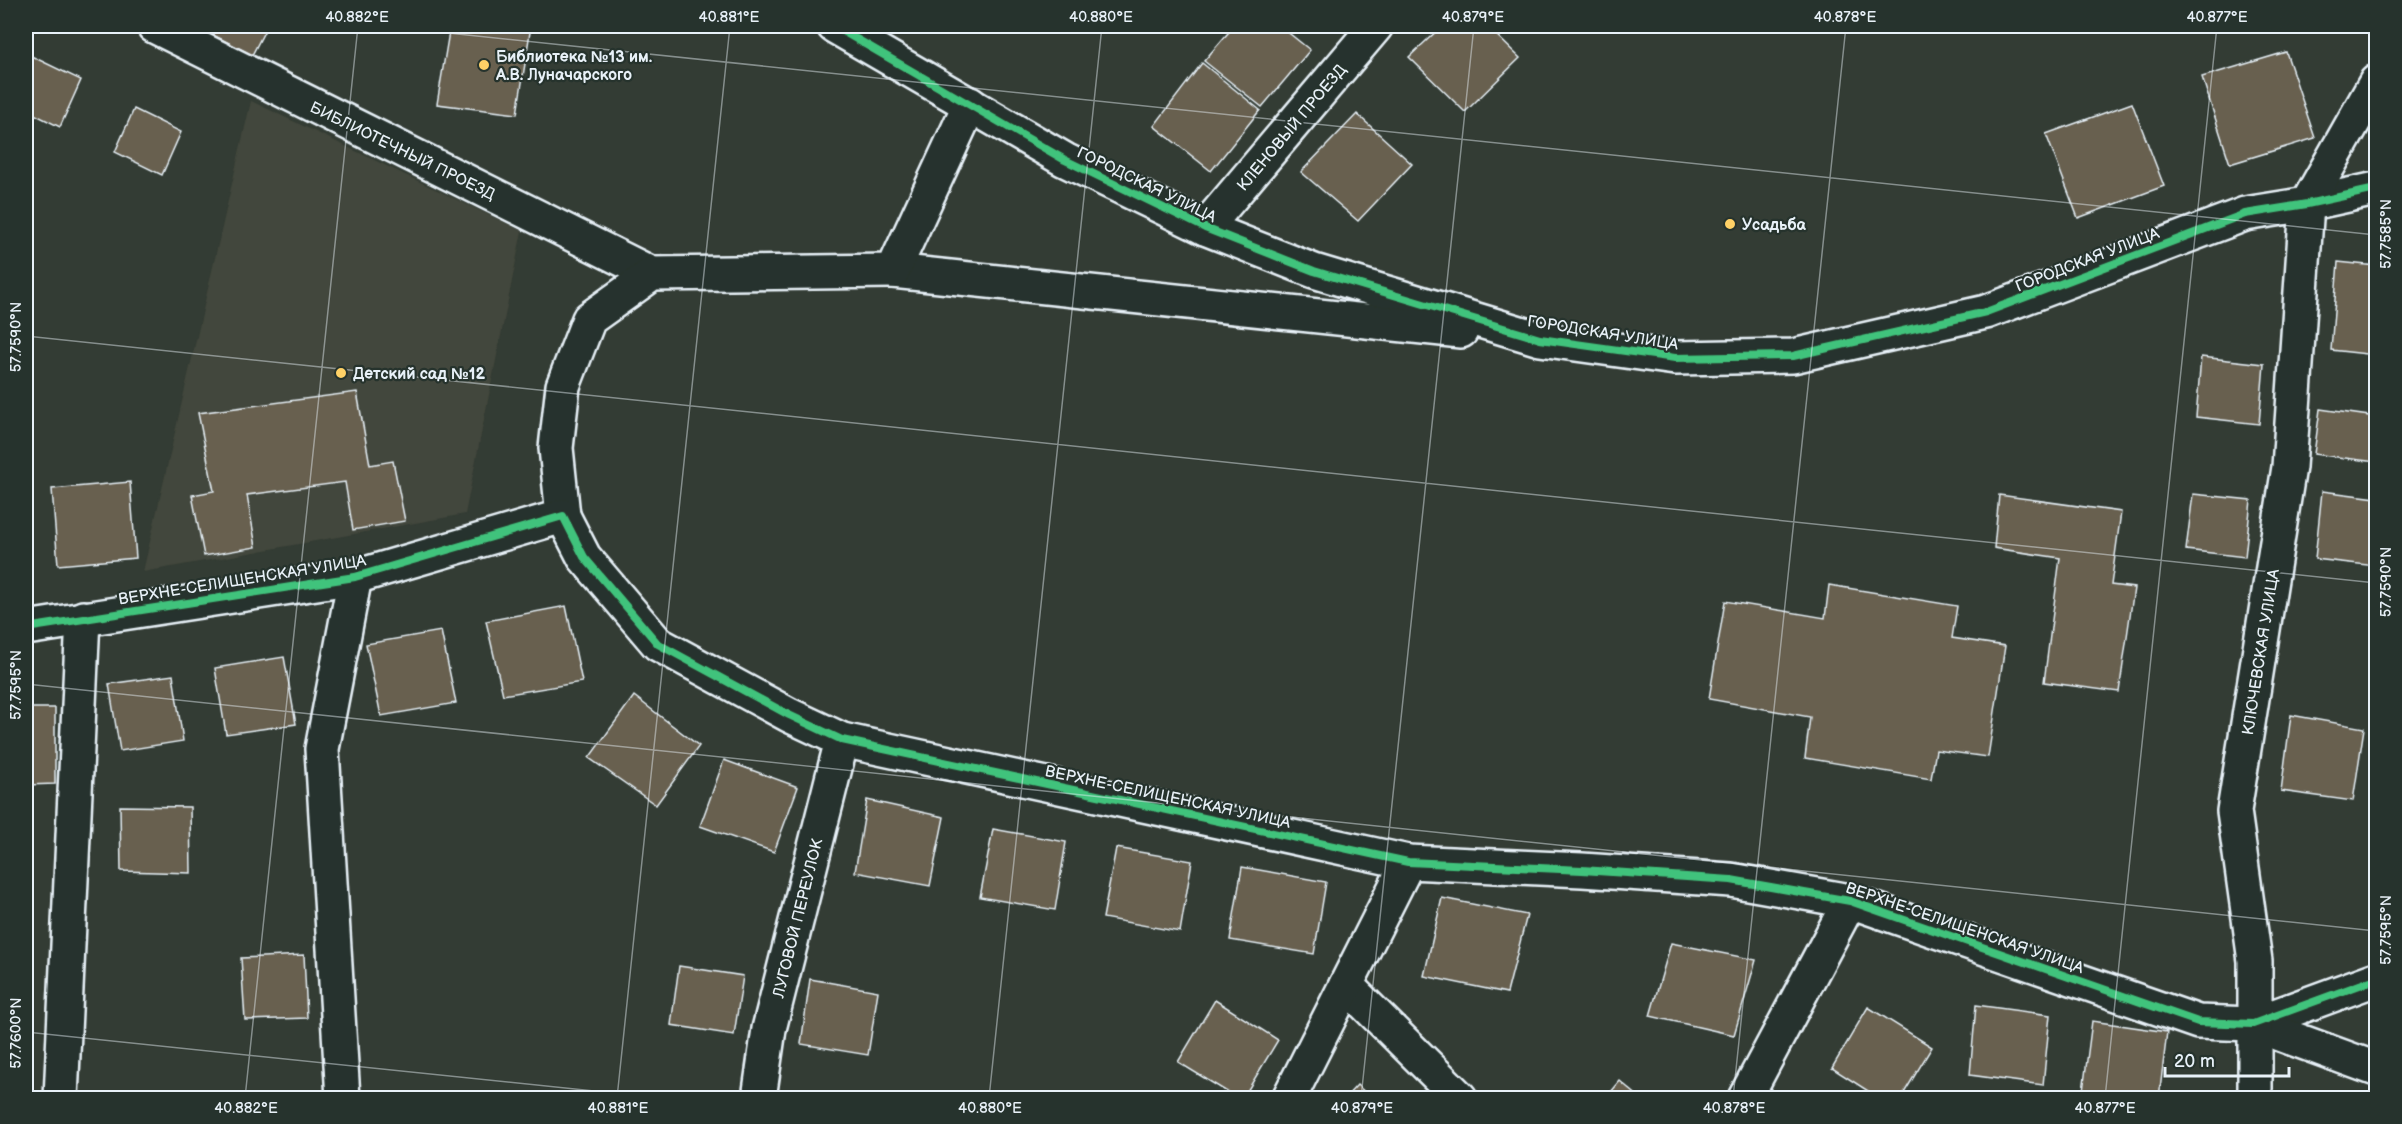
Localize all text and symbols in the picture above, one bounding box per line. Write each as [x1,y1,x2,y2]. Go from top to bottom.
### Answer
text: 40.882°E [325,8,389,27]
text: 40.881°E [699,8,760,27]
text: 40.880°E [1069,8,1133,27]
text: 40.879°E [1442,8,1504,27]
text: 40.878°E [1814,8,1876,27]
text: 40.877°E [2186,8,2248,27]
place label: Библиотека №13 им. А.В. Луначарского [495,48,653,85]
marker: Библиотека №13 им. А.В. Луначарского [477,58,491,72]
street label: КЛЕНОВЫЙ ПРОЕЗД [1234,61,1351,195]
street label: БИБЛИОТЕЧНЫЙ ПРОЕЗД [307,98,498,205]
street label: ГОРОДСКАЯ УЛИЦА [1074,143,1219,227]
text: 57.7585°N [2377,199,2396,269]
place label: Усадьба [1742,216,1807,235]
marker: Усадьба [1723,217,1737,231]
street label: ГОРОДСКАЯ УЛИЦА [2013,224,2162,297]
text: 57.7590°N [7,302,26,372]
street label: ГОРОДСКАЯ УЛИЦА [1526,312,1680,355]
place label: Детский сад №12 [353,365,486,384]
marker: Детский сад №12 [334,366,348,380]
text: 57.7590°N [2377,547,2396,617]
street label: ВЕРХНЕ-СЕЛИЩЕНСКАЯ УЛИЦА [117,551,368,609]
street label: КЛЮЧЕВСКАЯ УЛИЦА [2239,568,2284,737]
text: 57.7595°N [7,650,26,720]
street label: ВЕРХНЕ-СЕЛИЩЕНСКАЯ УЛИЦА [1043,762,1292,833]
street label: ЛУГОВОЙ ПЕРЕУЛОК [769,836,828,1001]
street label: ВЕРХНЕ-СЕЛИЩЕНСКАЯ УЛИЦА [1843,879,2086,978]
text: 57.7595°N [2377,895,2396,965]
text: 57.7600°N [7,997,26,1069]
scale bar [2165,1040,2290,1078]
text: 20 m [2174,1051,2215,1072]
text: 40.882°E [214,1099,278,1118]
text: 40.881°E [588,1099,649,1118]
text: 40.880°E [958,1099,1022,1118]
text: 40.879°E [1331,1099,1393,1118]
text: 40.878°E [1703,1099,1765,1118]
text: 40.877°E [2074,1099,2136,1118]

